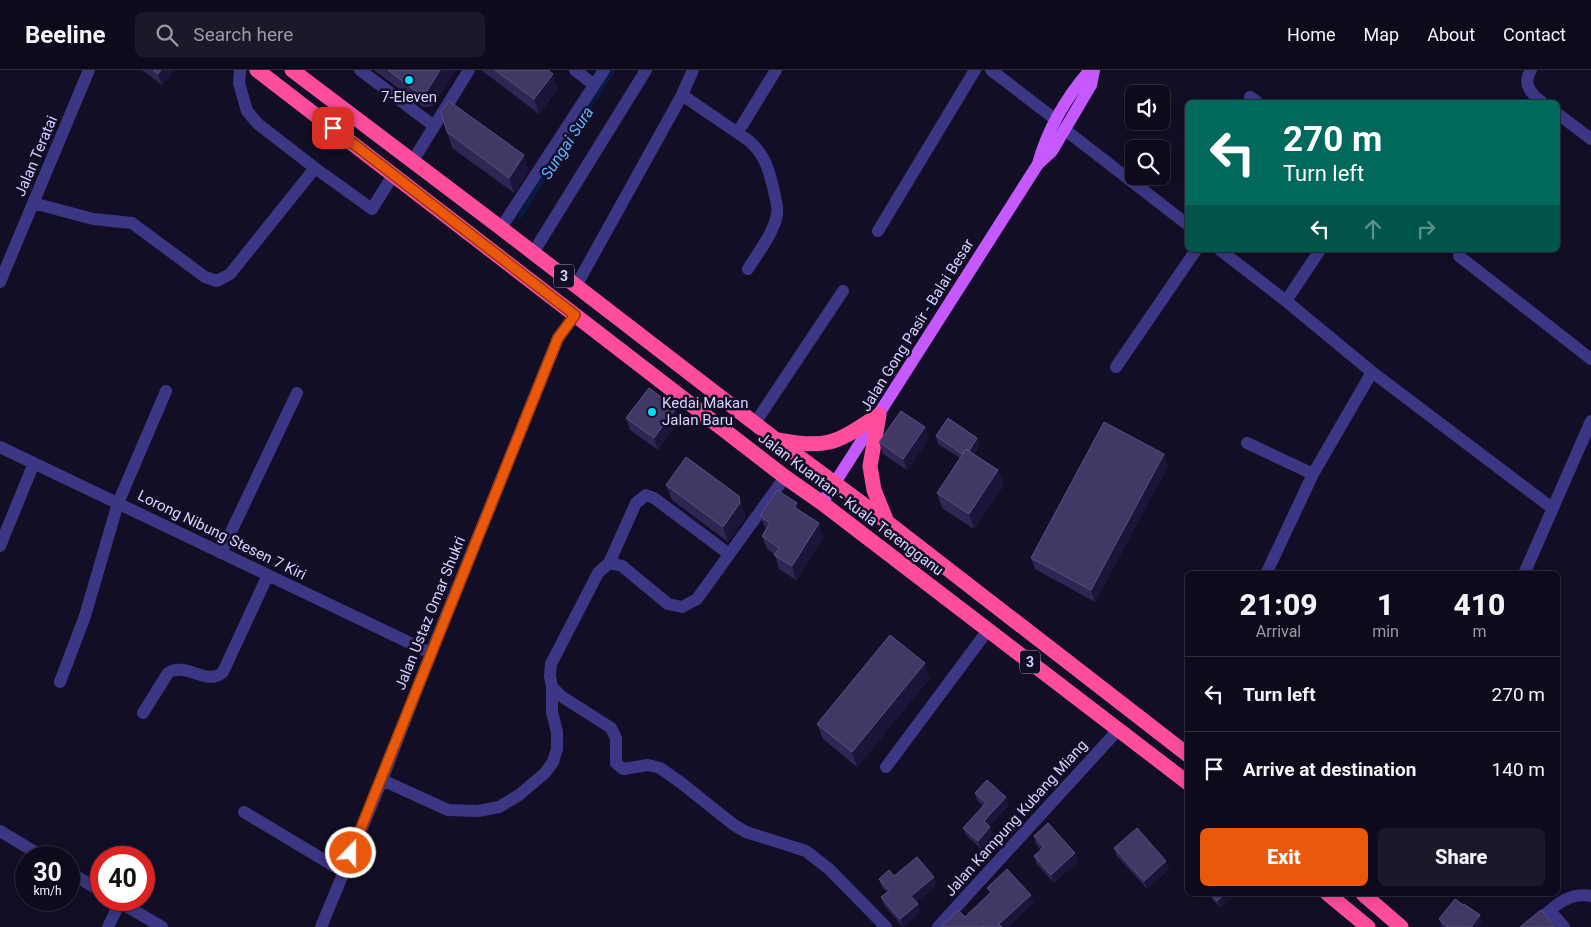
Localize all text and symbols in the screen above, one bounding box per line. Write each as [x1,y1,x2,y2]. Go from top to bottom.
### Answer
search box [135,12,485,57]
text: Beeline [25,21,105,49]
icon: search [153,21,181,49]
text: Search here [193,23,293,46]
text: Home [1287,24,1336,45]
text: Map [1364,24,1399,45]
text: About [1427,24,1475,45]
text: Contact [1503,24,1566,45]
marker: 7-Eleven [403,74,415,86]
map controls [1125,85,1170,185]
button: sound [1125,85,1170,130]
place label: 7-Eleven [381,88,437,106]
water label: Sungai Sura [537,103,597,183]
pin [312,107,354,149]
street label: Jalan Teratai [11,113,61,199]
icon: arrive [319,114,347,142]
text: 270 m [1283,119,1382,160]
icon: left [1200,120,1265,185]
button: search [1125,140,1170,185]
text: Turn left [1283,161,1364,186]
icon: left [1306,215,1334,243]
icon: ahead [1359,215,1387,243]
icon: right [1412,215,1440,243]
street label: Jalan Gong Pasir - Balai Besar [856,235,978,415]
road number: 3 [554,265,574,288]
place label: Kedai Makan Jalan Baru [662,394,748,429]
marker: Kedai Makan Jalan Baru [646,406,658,418]
street label: Jalan Kuantan - Kuala Terengganu [755,429,947,579]
street label: Lorong Nibung Stesen 7 Kiri [135,486,309,584]
street label: Jalan Ustaz Omar Shukri [391,534,469,692]
text: 21:09 [1240,587,1318,622]
text: 1 [1377,587,1394,622]
text: 410 [1453,587,1505,622]
text: Arrival [1256,622,1301,641]
text: min [1372,622,1399,641]
text: m [1472,622,1486,641]
road number: 3 [1020,650,1040,674]
icon: left [1200,680,1228,708]
text: Turn left [1243,683,1316,706]
text: 270 m [1492,683,1545,706]
street label: Jalan Kampung Kubang Miang [941,736,1091,900]
icon: arrive [1200,755,1228,783]
text: Arrive at destination [1243,758,1416,781]
text: 140 m [1492,758,1545,781]
position arrow [324,826,376,878]
button: Exit [1200,828,1368,886]
button: Share [1378,828,1545,886]
speed limit sign: 40 [90,846,155,911]
text: 30 [33,858,62,887]
text: km/h [33,884,62,898]

